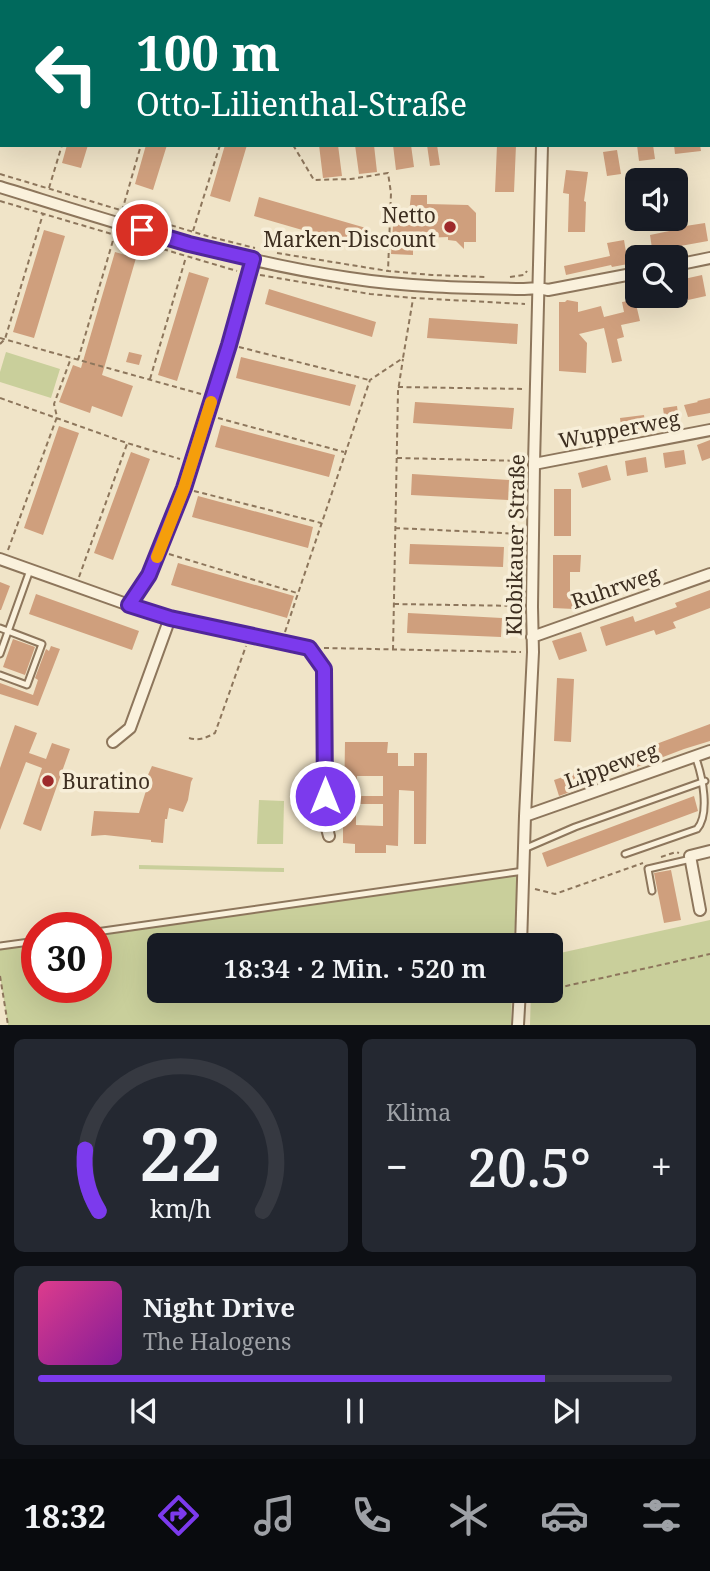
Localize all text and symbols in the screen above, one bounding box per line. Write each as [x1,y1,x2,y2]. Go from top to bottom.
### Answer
text: 100 m [136,19,280,85]
icon: left [21,28,112,119]
text: Otto-Lilienthal-Straße [136,82,467,125]
map controls [625,168,688,308]
button: sound [625,168,688,231]
pin [112,200,172,260]
place label: Netto Marken-Discount [263,201,436,253]
icon: arrive [123,211,161,249]
marker: Netto Marken-Discount [442,219,458,235]
button: search [625,245,688,308]
street label: Wupperweg [556,403,683,454]
street label: Klobikauer Straße [499,454,531,636]
street label: Ruhrweg [567,559,663,615]
street label: Lippeweg [560,735,662,795]
position arrow [288,759,362,833]
place label: Buratino [62,767,150,795]
marker: Buratino [40,773,56,789]
speed limit sign: 30 [21,912,112,1003]
text: 18:34 · 2 Min. · 520 m [224,950,486,986]
text: Klima [386,1096,451,1128]
text: 22 [140,1104,222,1203]
text: 20.5° [468,1131,591,1202]
text: − [386,1140,408,1192]
text: + [651,1140,672,1192]
text: km/h [150,1191,212,1225]
text: Night Drive [143,1289,295,1325]
text: The Halogens [143,1325,291,1357]
icon: previous [125,1392,163,1430]
icon: pause [336,1392,374,1430]
icon: next [547,1392,585,1430]
icon: directions [154,1491,203,1540]
icon: music [250,1491,299,1540]
icon: phone [347,1491,396,1540]
icon: climate [444,1491,493,1540]
icon: car [540,1491,589,1540]
icon: filters [637,1491,686,1540]
text: 18:32 [24,1494,106,1537]

